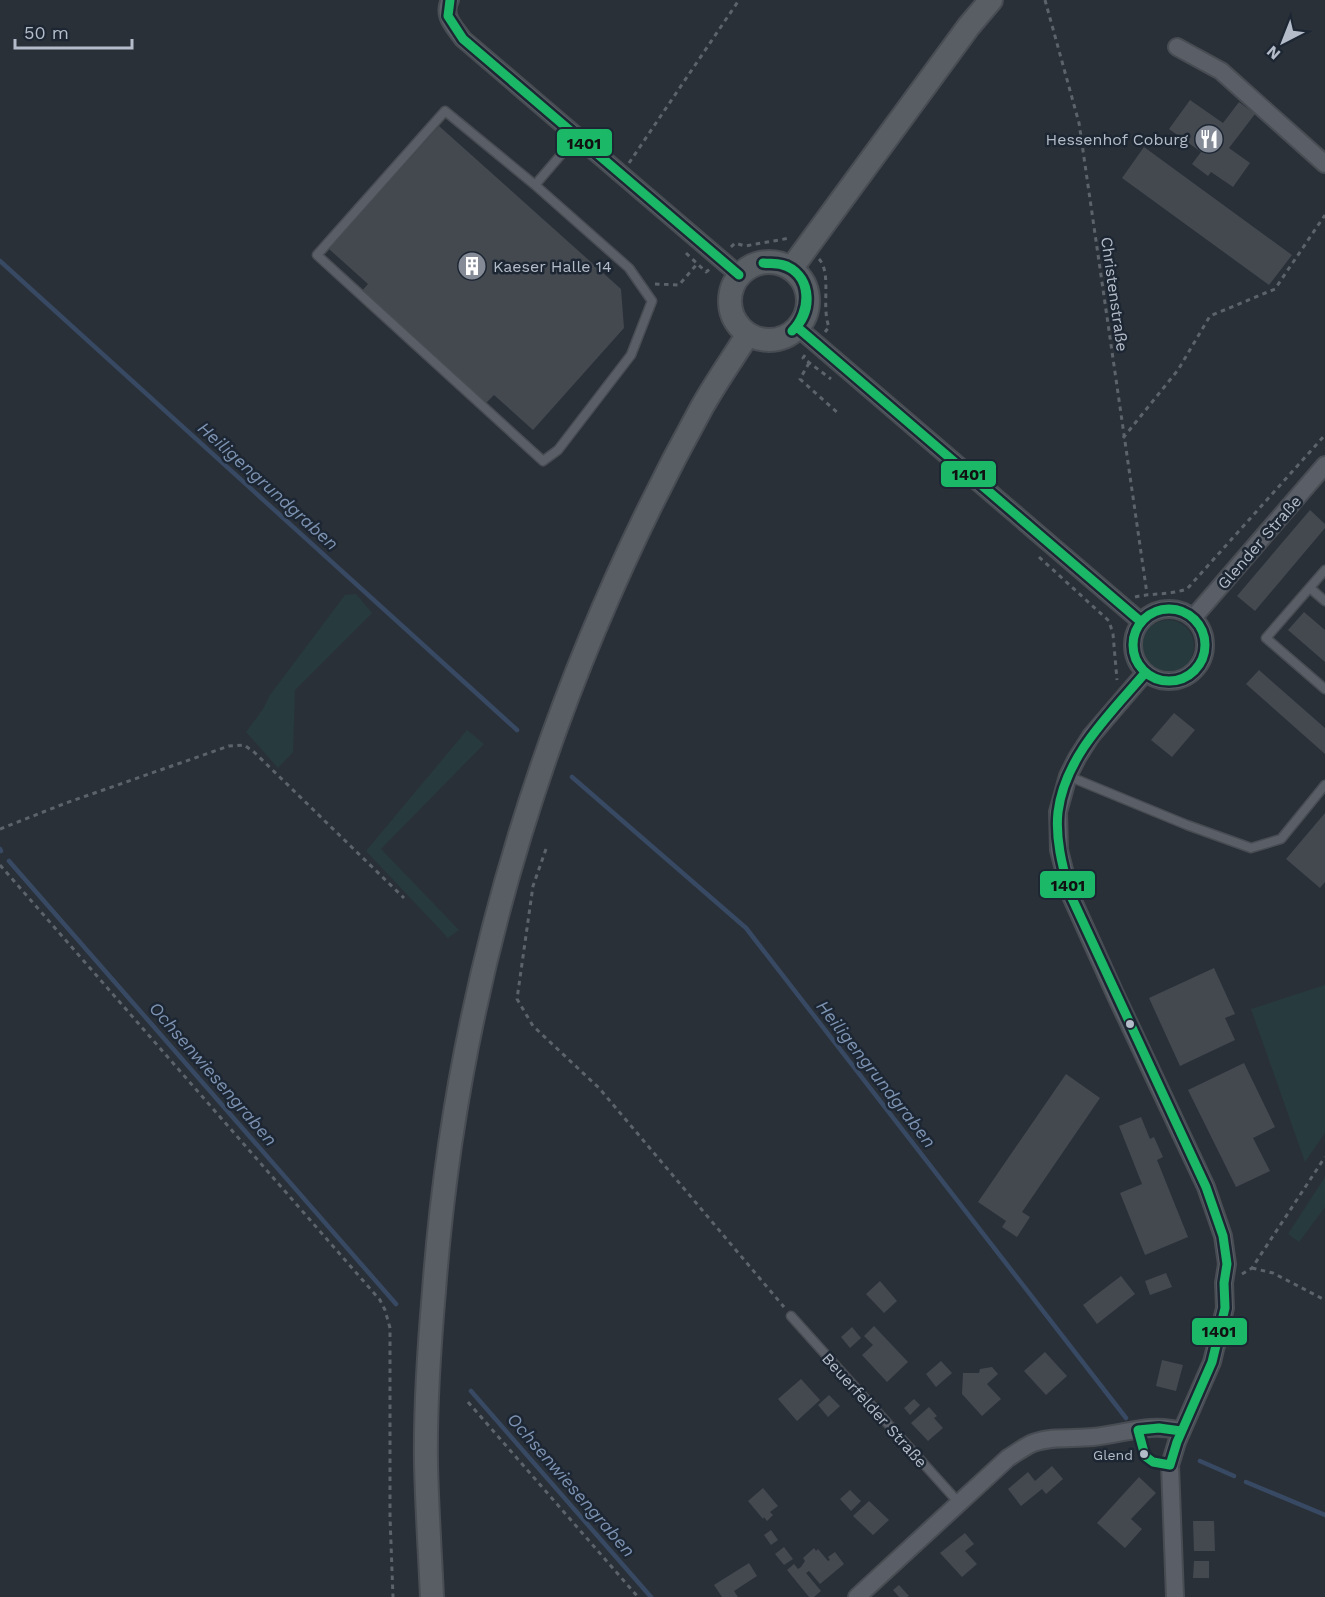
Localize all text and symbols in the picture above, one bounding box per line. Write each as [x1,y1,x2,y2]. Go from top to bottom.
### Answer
scale bar [15,12,132,50]
north arrow [1253,12,1313,72]
text: 50 m [24,22,69,43]
text: N [1263,42,1284,64]
restaurant icon: Hessenhof Coburg [1193,123,1225,155]
line badge: 1401 [556,128,613,157]
place label: Hessenhof Coburg [1046,130,1188,149]
text: 1401 [567,134,601,153]
street label: Christenstraße [1097,236,1132,353]
building icon: Kaeser Halle 14 [456,250,488,282]
place label: Kaeser Halle 14 [493,257,612,276]
water label: Heiligengrundgraben [194,417,343,554]
line badge: 1401 [940,460,997,488]
text: 1401 [952,465,986,484]
street label: Glender Straße [1214,492,1305,593]
line badge: 1401 [1039,870,1096,899]
text: 1401 [1051,876,1085,895]
water label: Heiligengrundgraben [812,996,941,1152]
water label: Ochsenwiesengraben [145,997,282,1150]
unlabelled marker [1124,1018,1136,1030]
line badge: 1401 [1191,1317,1248,1346]
text: 1401 [1202,1322,1236,1341]
street label: Beuerfelder Straße [818,1349,931,1472]
water label: Ochsenwiesengraben [503,1408,640,1561]
place label: Glend [1093,1447,1133,1463]
marker: Glend [1138,1448,1150,1460]

